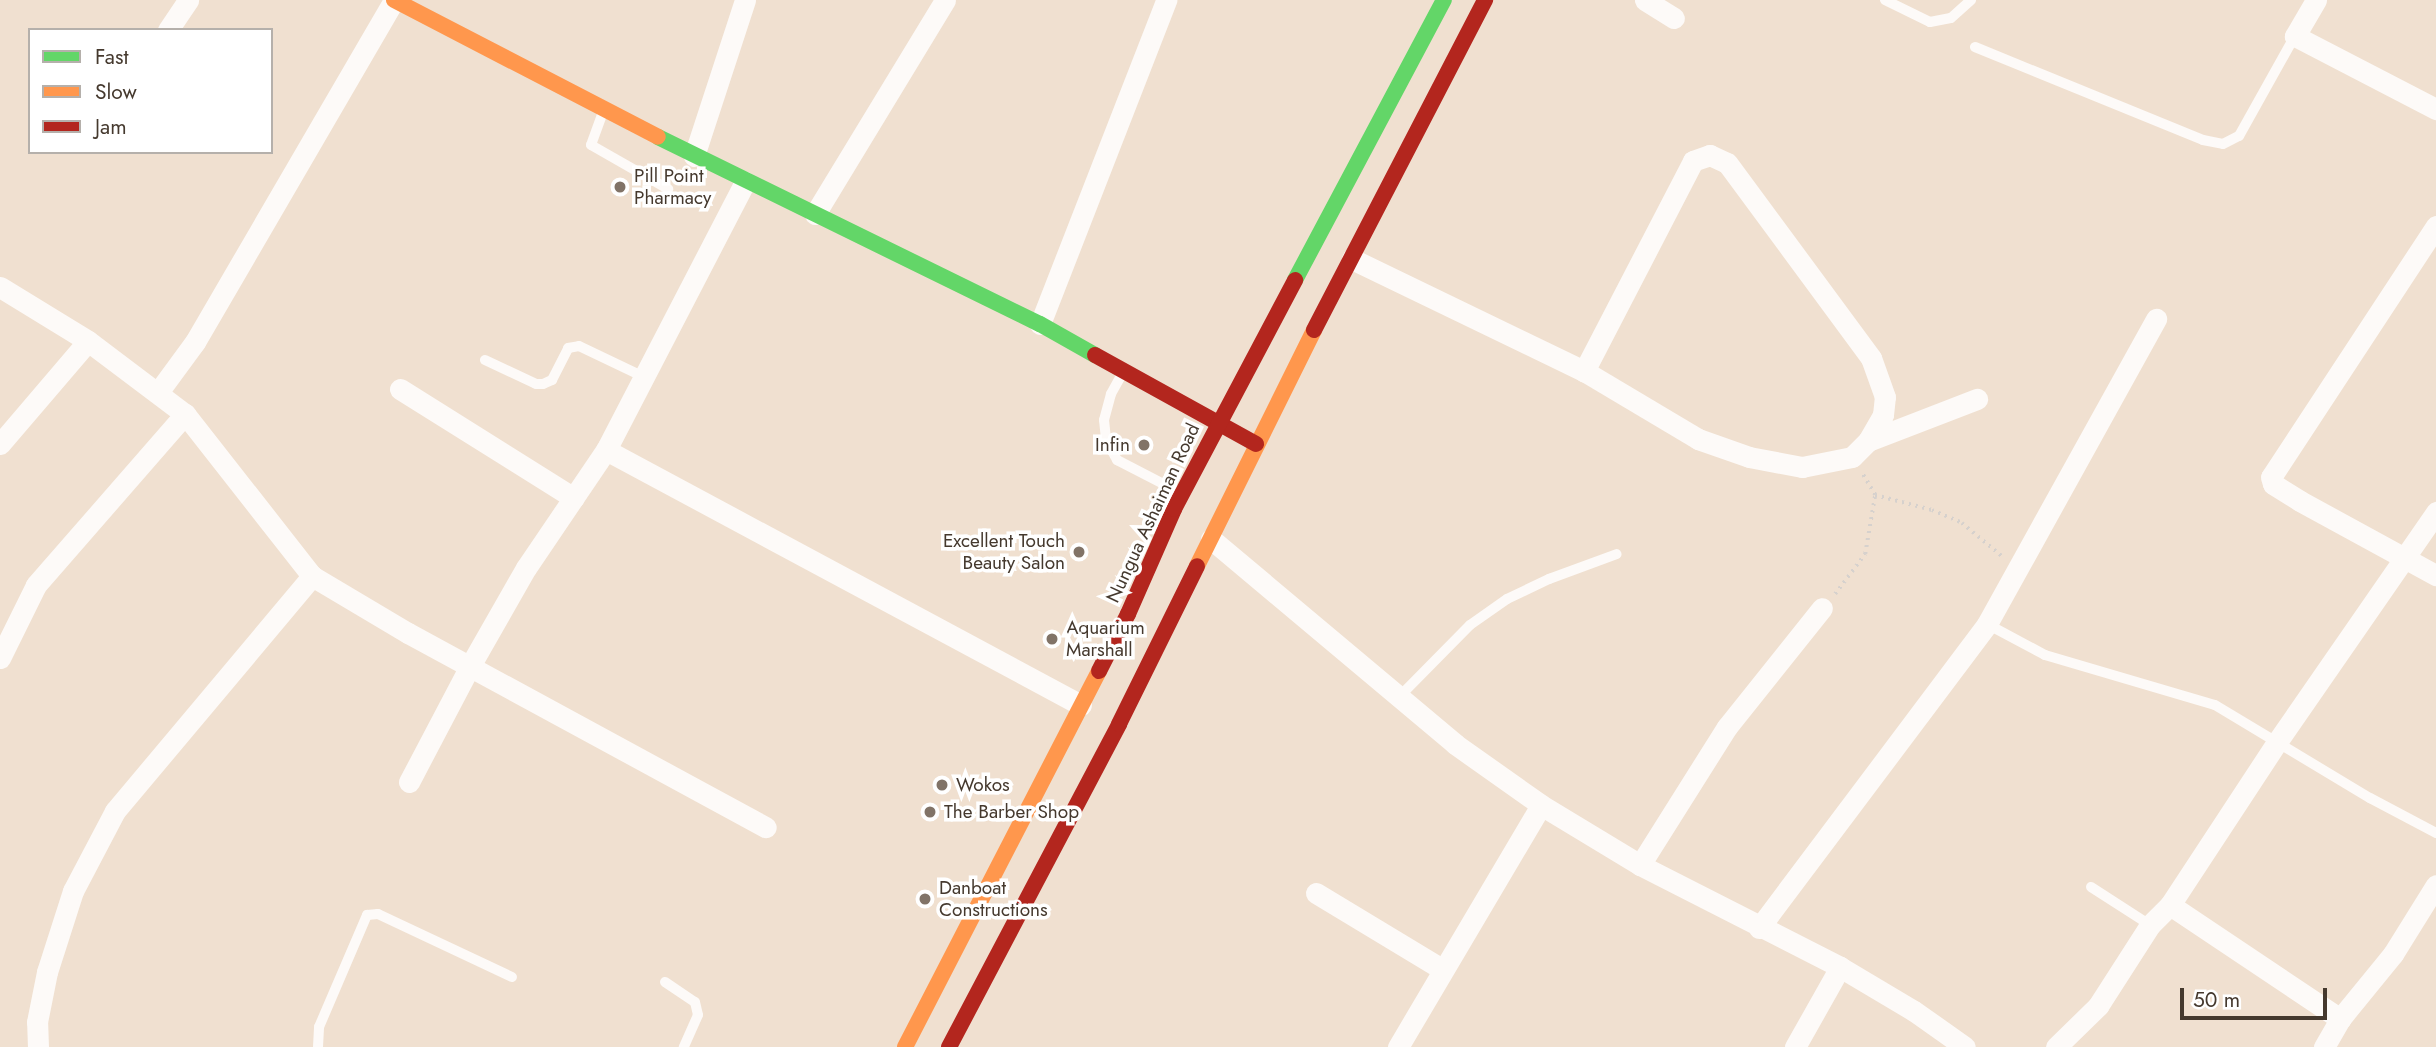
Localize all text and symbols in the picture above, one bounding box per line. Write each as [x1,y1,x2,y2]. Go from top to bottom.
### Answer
legend [28,28,273,154]
text: Fast [95,42,128,72]
text: Slow [95,77,137,107]
text: Jam [95,112,127,142]
place label: Pill Point Pharmacy [634,165,711,209]
marker: Pill Point Pharmacy [612,179,628,195]
street label: Nungua Ashaiman Road [1101,420,1205,606]
place label: Infin [1095,434,1130,456]
marker: Infin [1136,437,1152,453]
place label: Excellent Touch Beauty Salon [943,530,1065,574]
marker: Excellent Touch Beauty Salon [1071,544,1087,560]
place label: Aquarium Marshall [1066,617,1145,661]
marker: Aquarium Marshall [1044,631,1060,647]
place label: Wokos [956,774,1010,796]
marker: Wokos [934,777,950,793]
place label: The Barber Shop [944,801,1079,823]
marker: The Barber Shop [922,804,938,820]
place label: Danboat Constructions [939,877,1048,921]
marker: Danboat Constructions [917,891,933,907]
scale bar [2184,974,2331,1018]
text: 50 m [2193,985,2240,1015]

